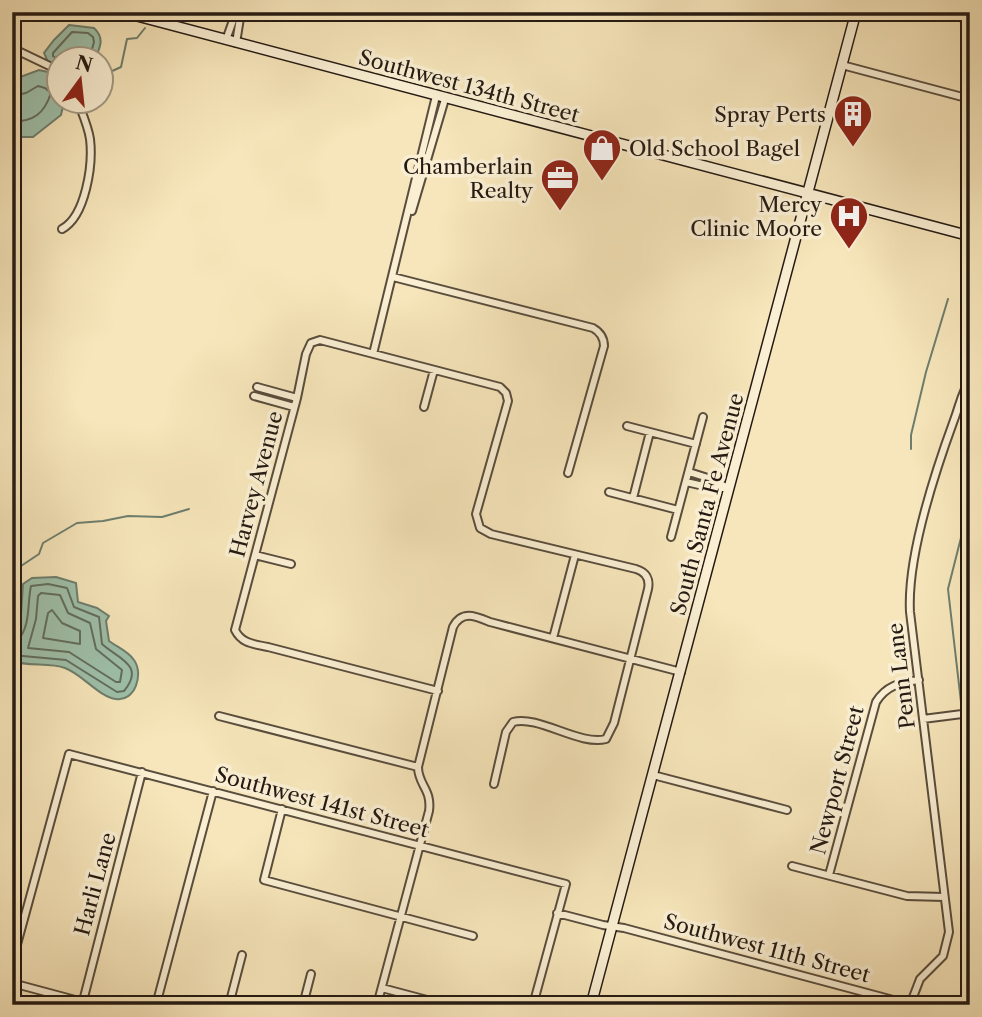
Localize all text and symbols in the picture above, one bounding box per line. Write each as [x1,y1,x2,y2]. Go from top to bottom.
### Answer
street label: Southwest 134th Street [356,45,583,128]
north arrow [46,46,116,116]
text: N [73,51,95,77]
building icon: Spray Perts [832,93,874,148]
place label: Spray Perts [714,102,826,127]
shop icon: Old School Bagel [581,127,623,182]
place label: Old School Bagel [629,136,800,161]
place label: Chamberlain Realty [403,154,533,203]
office icon: Chamberlain Realty [539,157,581,212]
place label: Mercy Clinic Moore [690,192,822,241]
hospital icon: Mercy Clinic Moore [828,195,870,250]
street label: South Santa Fe Avenue [665,390,749,618]
street label: Harvey Avenue [224,408,288,560]
street label: Penn Lane [882,622,920,730]
street label: Newport Street [805,702,869,857]
street label: Southwest 141st Street [212,761,432,843]
street label: Harli Lane [69,830,121,938]
street label: Southwest 11th Street [661,908,873,988]

